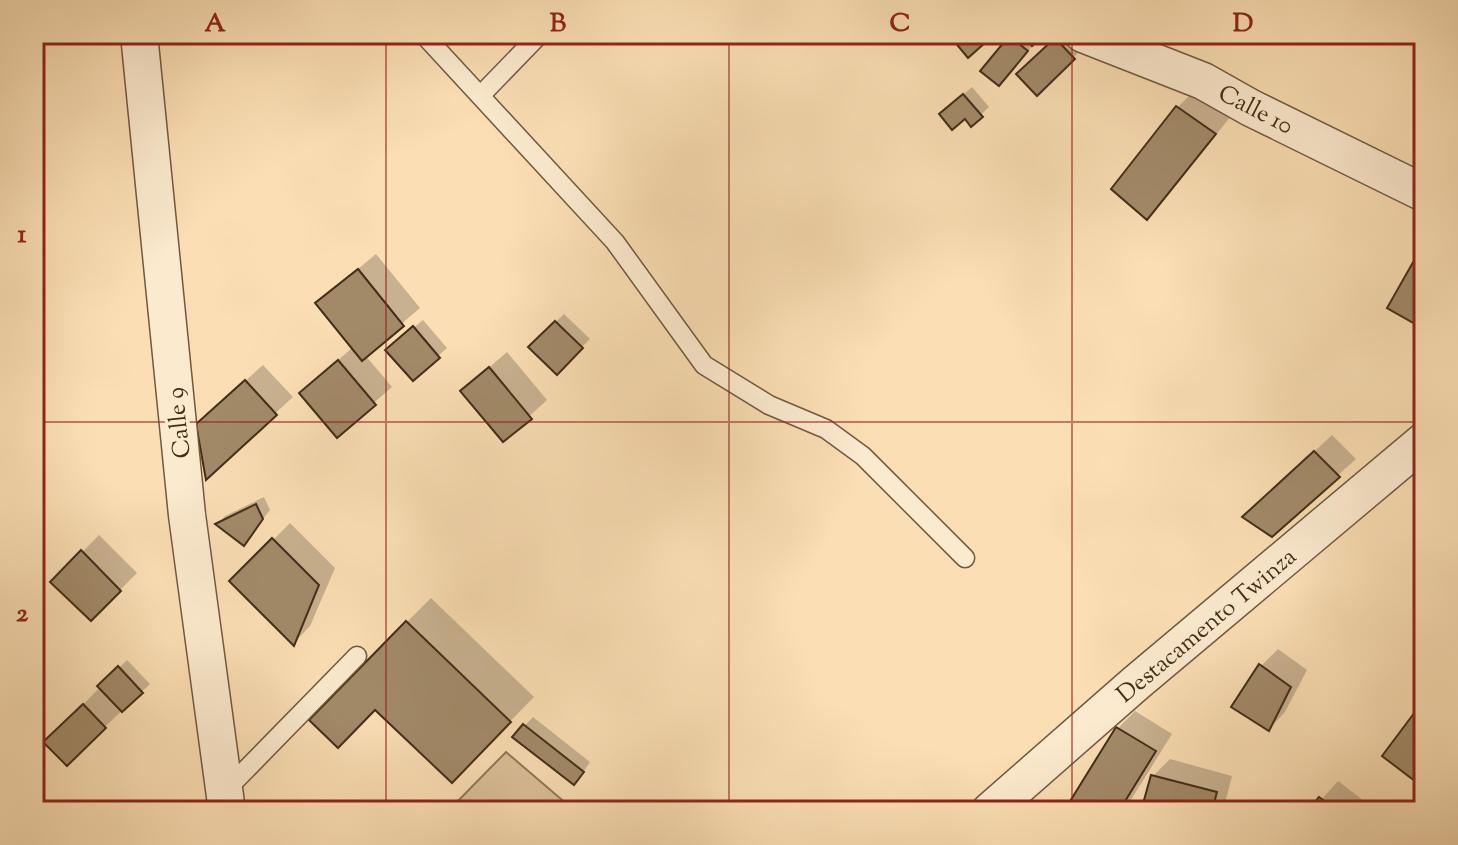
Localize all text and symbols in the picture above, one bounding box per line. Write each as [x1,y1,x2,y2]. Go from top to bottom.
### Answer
text: A [204,6,226,43]
text: B [550,6,567,43]
text: C [890,6,910,43]
text: D [1233,6,1253,43]
street label: Calle 10 [1212,77,1299,144]
text: 1 [18,217,27,254]
street label: Calle 9 [159,386,201,460]
street label: Destacamento Twinza [1110,541,1305,712]
text: 2 [16,596,29,633]

